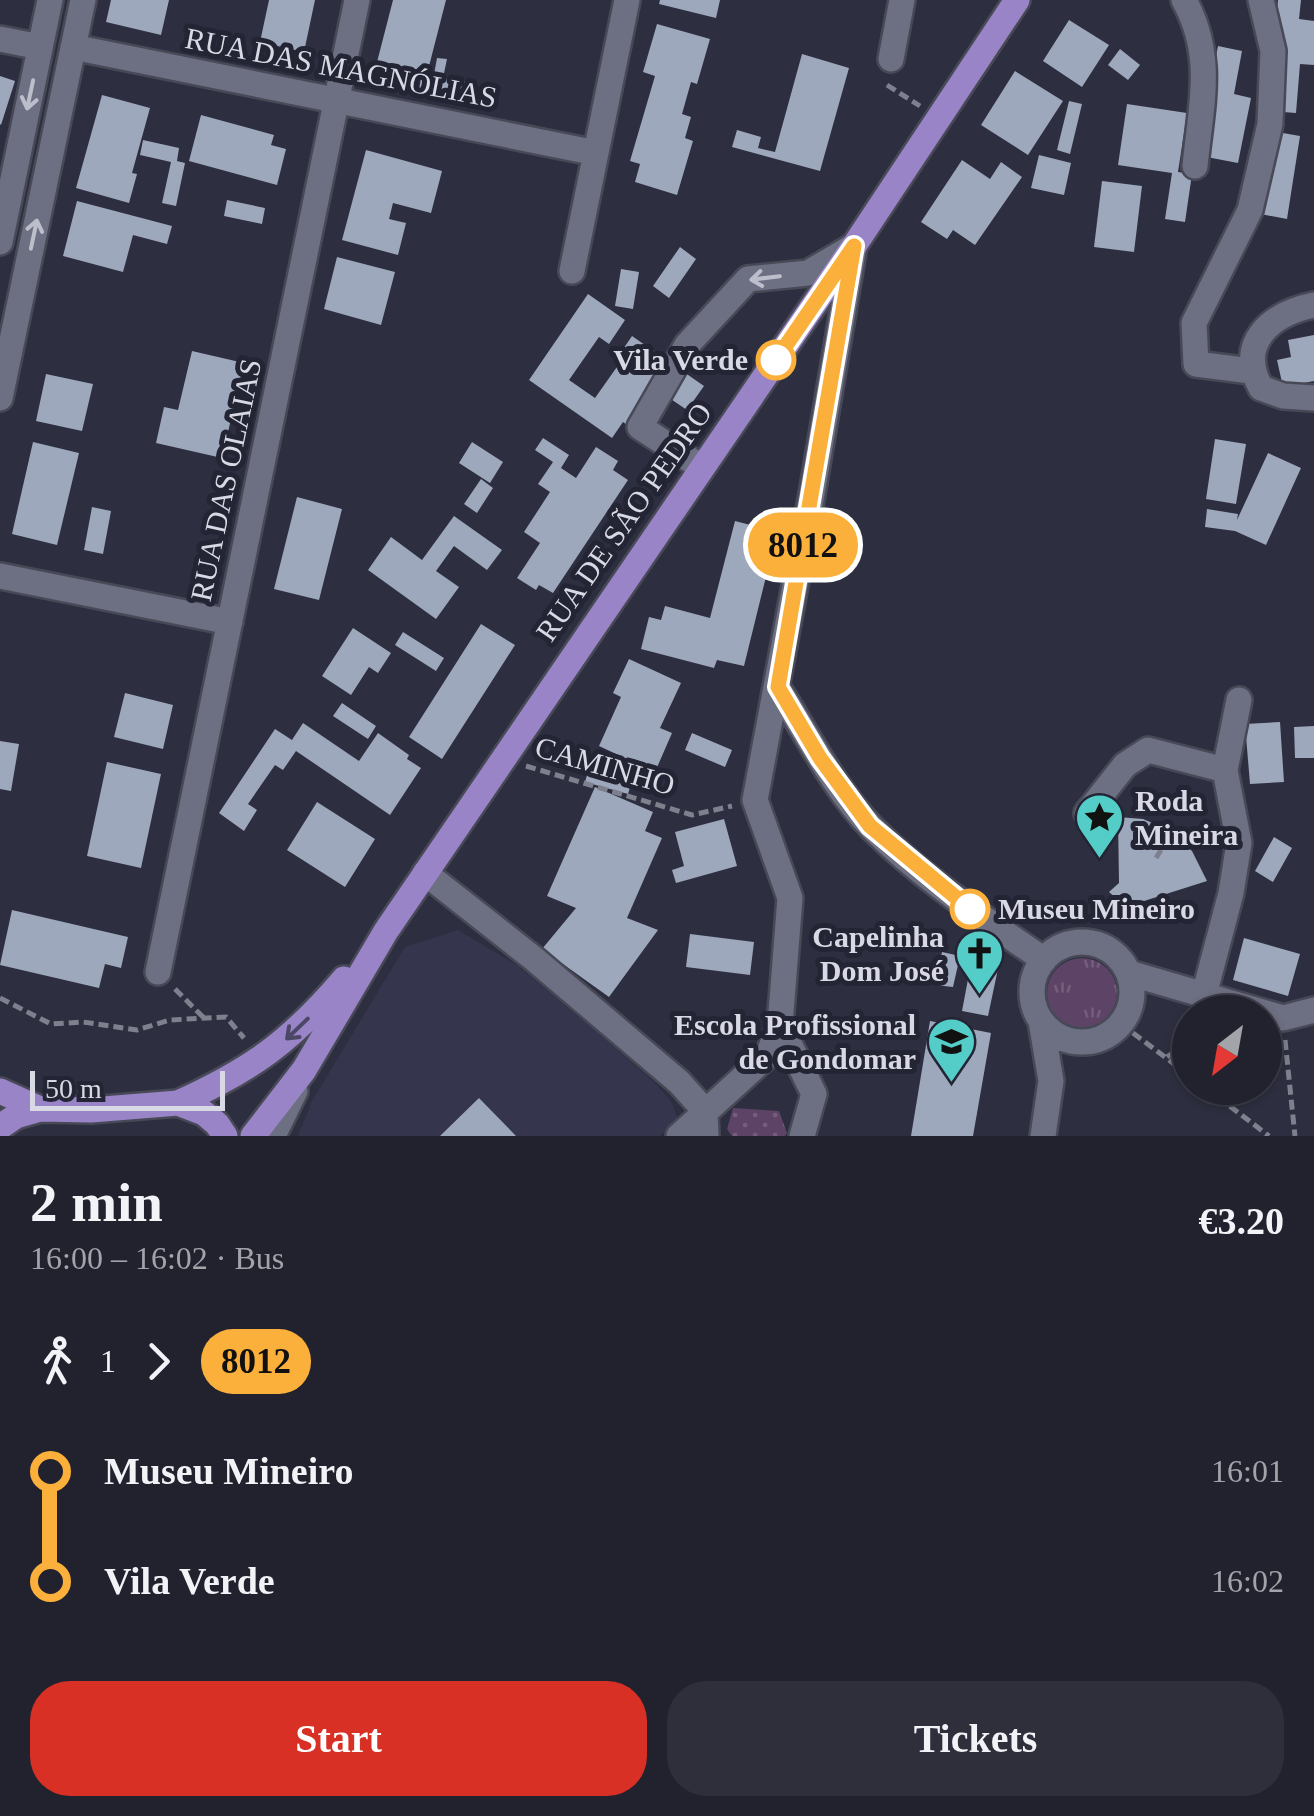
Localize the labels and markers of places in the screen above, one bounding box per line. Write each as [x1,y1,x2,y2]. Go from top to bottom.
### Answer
marker: Vila Verde [757,341,795,379]
place label: Vila Verde [613,343,748,376]
place label: Roda Mineira [1135,784,1238,851]
place icon: Roda Mineira [1074,792,1126,860]
marker: Museu Mineiro [951,890,989,928]
place label: Museu Mineiro [998,892,1195,925]
place label: Capelinha Dom José [812,920,944,987]
church icon: Capelinha Dom José [953,928,1005,996]
place label: Escola Profissional de Gondomar [674,1008,916,1075]
school or university icon: Escola Profissional de Gondomar [925,1016,977,1084]

